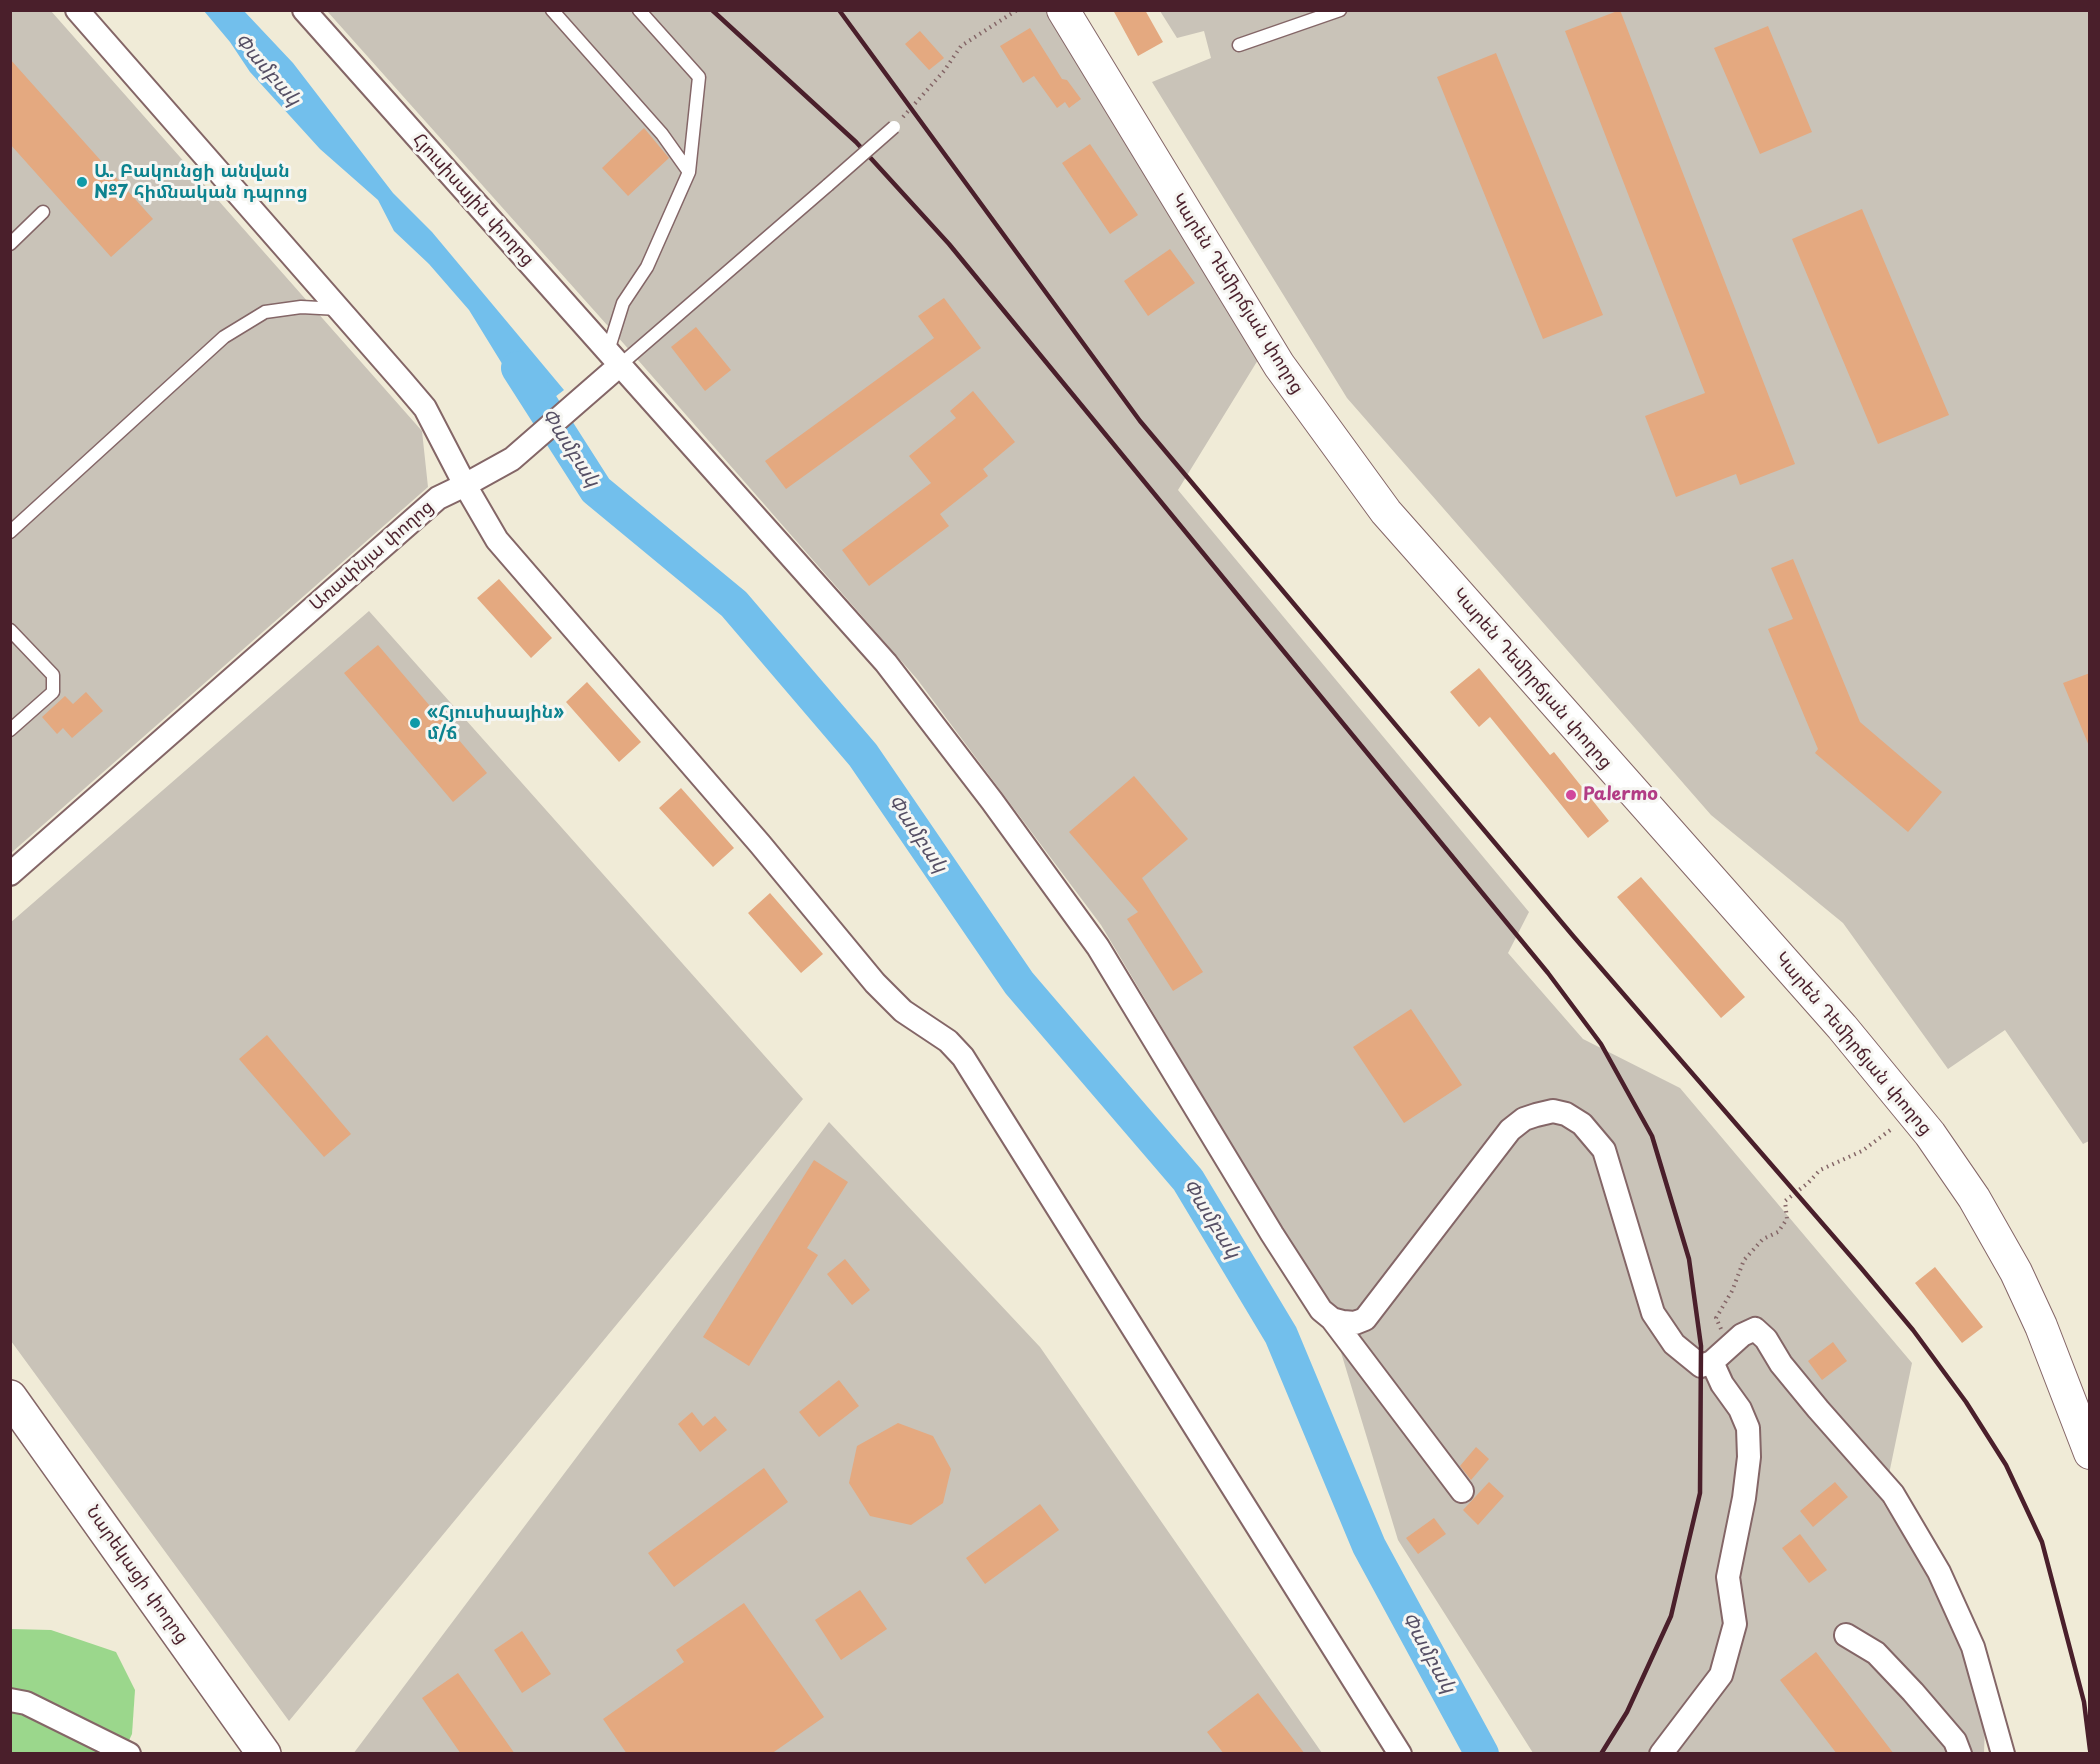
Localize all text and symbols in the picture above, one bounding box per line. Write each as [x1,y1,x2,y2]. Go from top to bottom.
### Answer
water label: Փամբակ [229,29,305,111]
street label: Հյուսիսային փողոց [408,129,538,271]
place label: Ա. Բակունցի անվան №7 հիմնական դպրոց [94,161,308,204]
marker: Ա. Բակունցի անվան №7 հիմնական դպրոց [75,175,89,189]
street label: Կարեն Դեմիրճյան փողոց [1166,190,1308,398]
water label: Փամբակ [536,404,604,492]
street label: Առափնյա փողոց [306,496,438,616]
street label: Կարեն Դեմիրճյան փողոց [1448,584,1616,774]
place label: «Հյուսիսային» մ/ճ [427,702,564,744]
marker: «Հյուսիսային» մ/ճ [408,716,422,730]
place label: Palermo [1583,784,1658,806]
marker: Palermo [1564,788,1578,802]
water label: Փամբակ [882,791,952,877]
street label: Կարեն Դեմիրճյան փողոց [1770,948,1936,1140]
water label: Փամբակ [1177,1175,1245,1263]
street label: Նարեկացի փողոց [81,1502,193,1648]
water label: Փամբակ [1396,1608,1460,1698]

